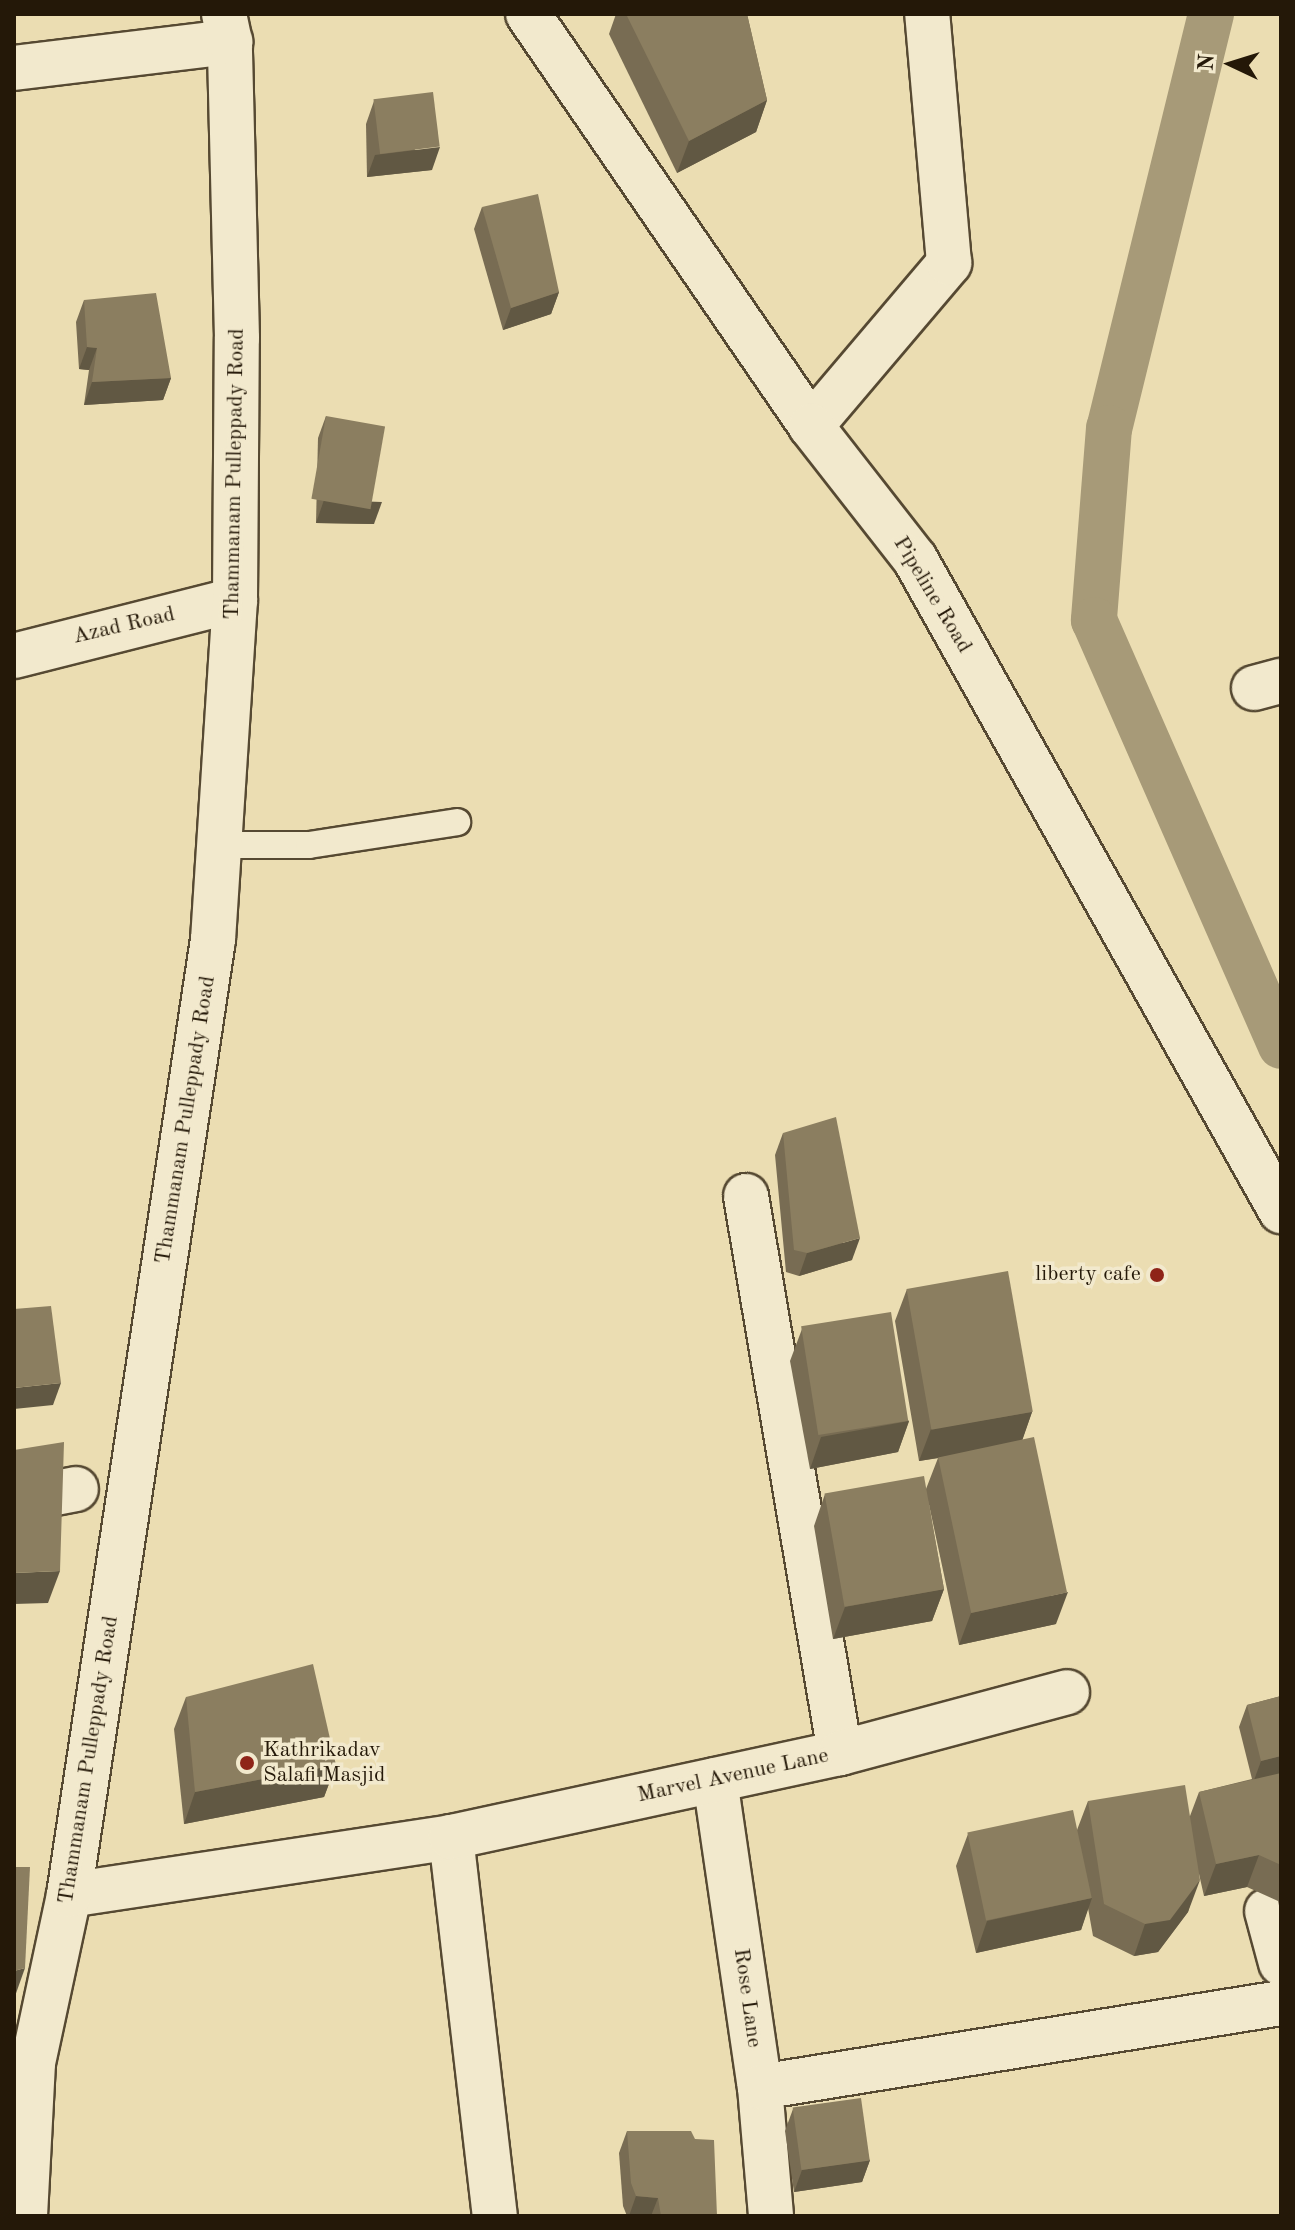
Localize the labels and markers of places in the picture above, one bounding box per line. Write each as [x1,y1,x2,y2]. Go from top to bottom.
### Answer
place label: liberty cafe [1035,1262,1141,1288]
marker: liberty cafe [1148,1266,1166,1284]
place label: Kathrikadav Salafi Masjid [263,1737,385,1788]
marker: Kathrikadav Salafi Masjid [238,1754,256,1772]

